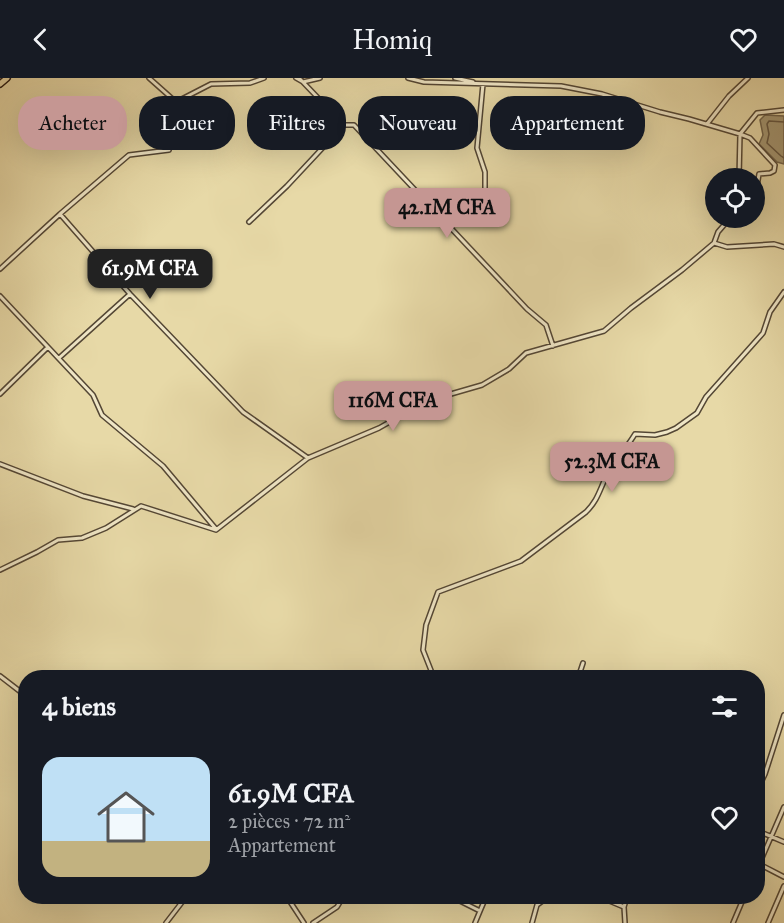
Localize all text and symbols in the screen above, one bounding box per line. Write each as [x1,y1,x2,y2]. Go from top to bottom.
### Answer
icon: back [24,23,57,56]
text: Homiq [352,23,432,56]
icon: heart [727,23,760,56]
chip: Acheter [18,96,127,150]
chip: Louer [139,96,235,150]
chip: Filtres [247,96,346,150]
chip: Nouveau [358,96,478,150]
chip: Appartement [490,96,645,150]
map controls [705,168,765,228]
button: locate [705,168,765,228]
pin: 42.1M CFA [378,188,516,239]
text: 42.1M CFA [398,195,496,219]
pin: 61.9M CFA [81,249,219,300]
text: 61.9M CFA [101,256,199,280]
pin: 116M CFA [331,381,455,432]
text: 116M CFA [348,388,438,412]
pin: 52.3M CFA [543,442,681,493]
text: 52.3M CFA [564,449,660,473]
text: 4 biens [42,690,116,722]
icon: filters [708,690,741,723]
text: 61.9M CFA [228,777,354,809]
icon: home [90,781,162,853]
icon: heart [708,801,741,834]
text: 2 pièces · 72 m² [228,809,350,833]
text: Appartement [228,833,336,857]

